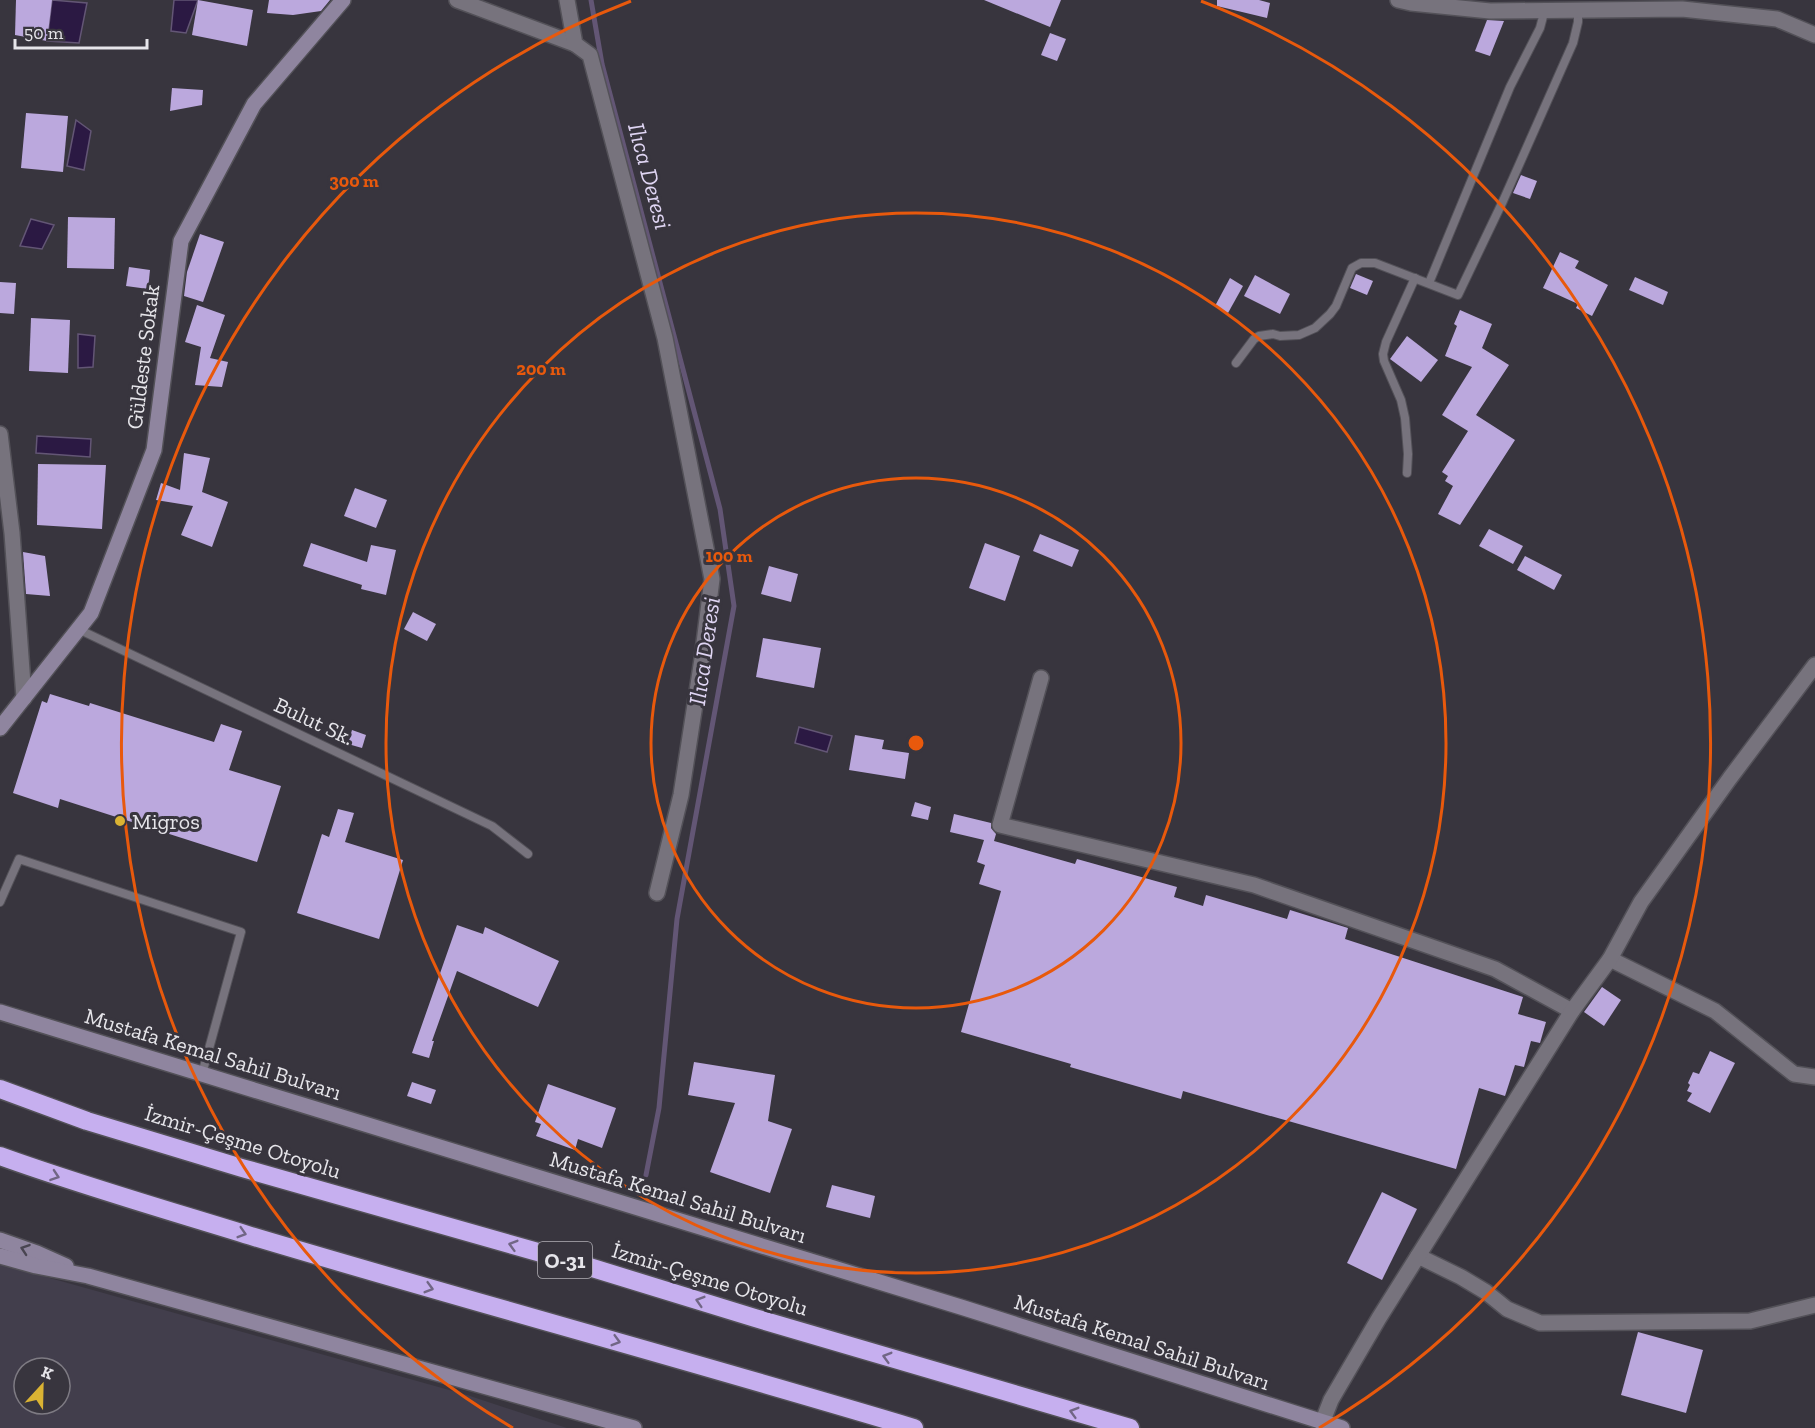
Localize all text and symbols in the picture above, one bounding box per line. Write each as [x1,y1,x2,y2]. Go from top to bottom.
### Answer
scale bar [15,12,147,50]
text: 50 m [24,22,64,44]
water label: Ilıca Deresi [622,120,678,232]
text: 300 m [329,170,379,192]
street label: Güldeste Sokak [121,283,165,431]
text: 200 m [516,358,566,380]
text: 100 m [705,545,753,567]
water label: Ilıca Deresi [682,595,726,707]
street label: Bulut Sk. [270,691,358,751]
centre of rings [906,733,926,753]
place label: Migros [132,808,200,835]
marker: Migros [113,814,127,828]
street label: Mustafa Kemal Sahil Bulvarı [81,1002,345,1106]
street label: İzmir-Çeşme Otoyolu [142,1099,345,1185]
street label: Mustafa Kemal Sahil Bulvarı [546,1145,810,1249]
one-way arrow [49,1168,60,1181]
one-way arrow [236,1226,247,1238]
street label: İzmir-Çeşme Otoyolu [609,1236,812,1322]
one-way arrow [508,1240,518,1253]
road number: O-31 [538,1242,592,1278]
one-way arrow [20,1243,31,1256]
one-way arrow [423,1281,434,1293]
street label: Mustafa Kemal Sahil Bulvarı [1011,1288,1273,1396]
one-way arrow [695,1296,706,1308]
one-way arrow [611,1333,621,1346]
one-way arrow [882,1352,893,1364]
north arrow [12,1356,72,1416]
text: K [39,1362,56,1383]
one-way arrow [1069,1406,1079,1419]

